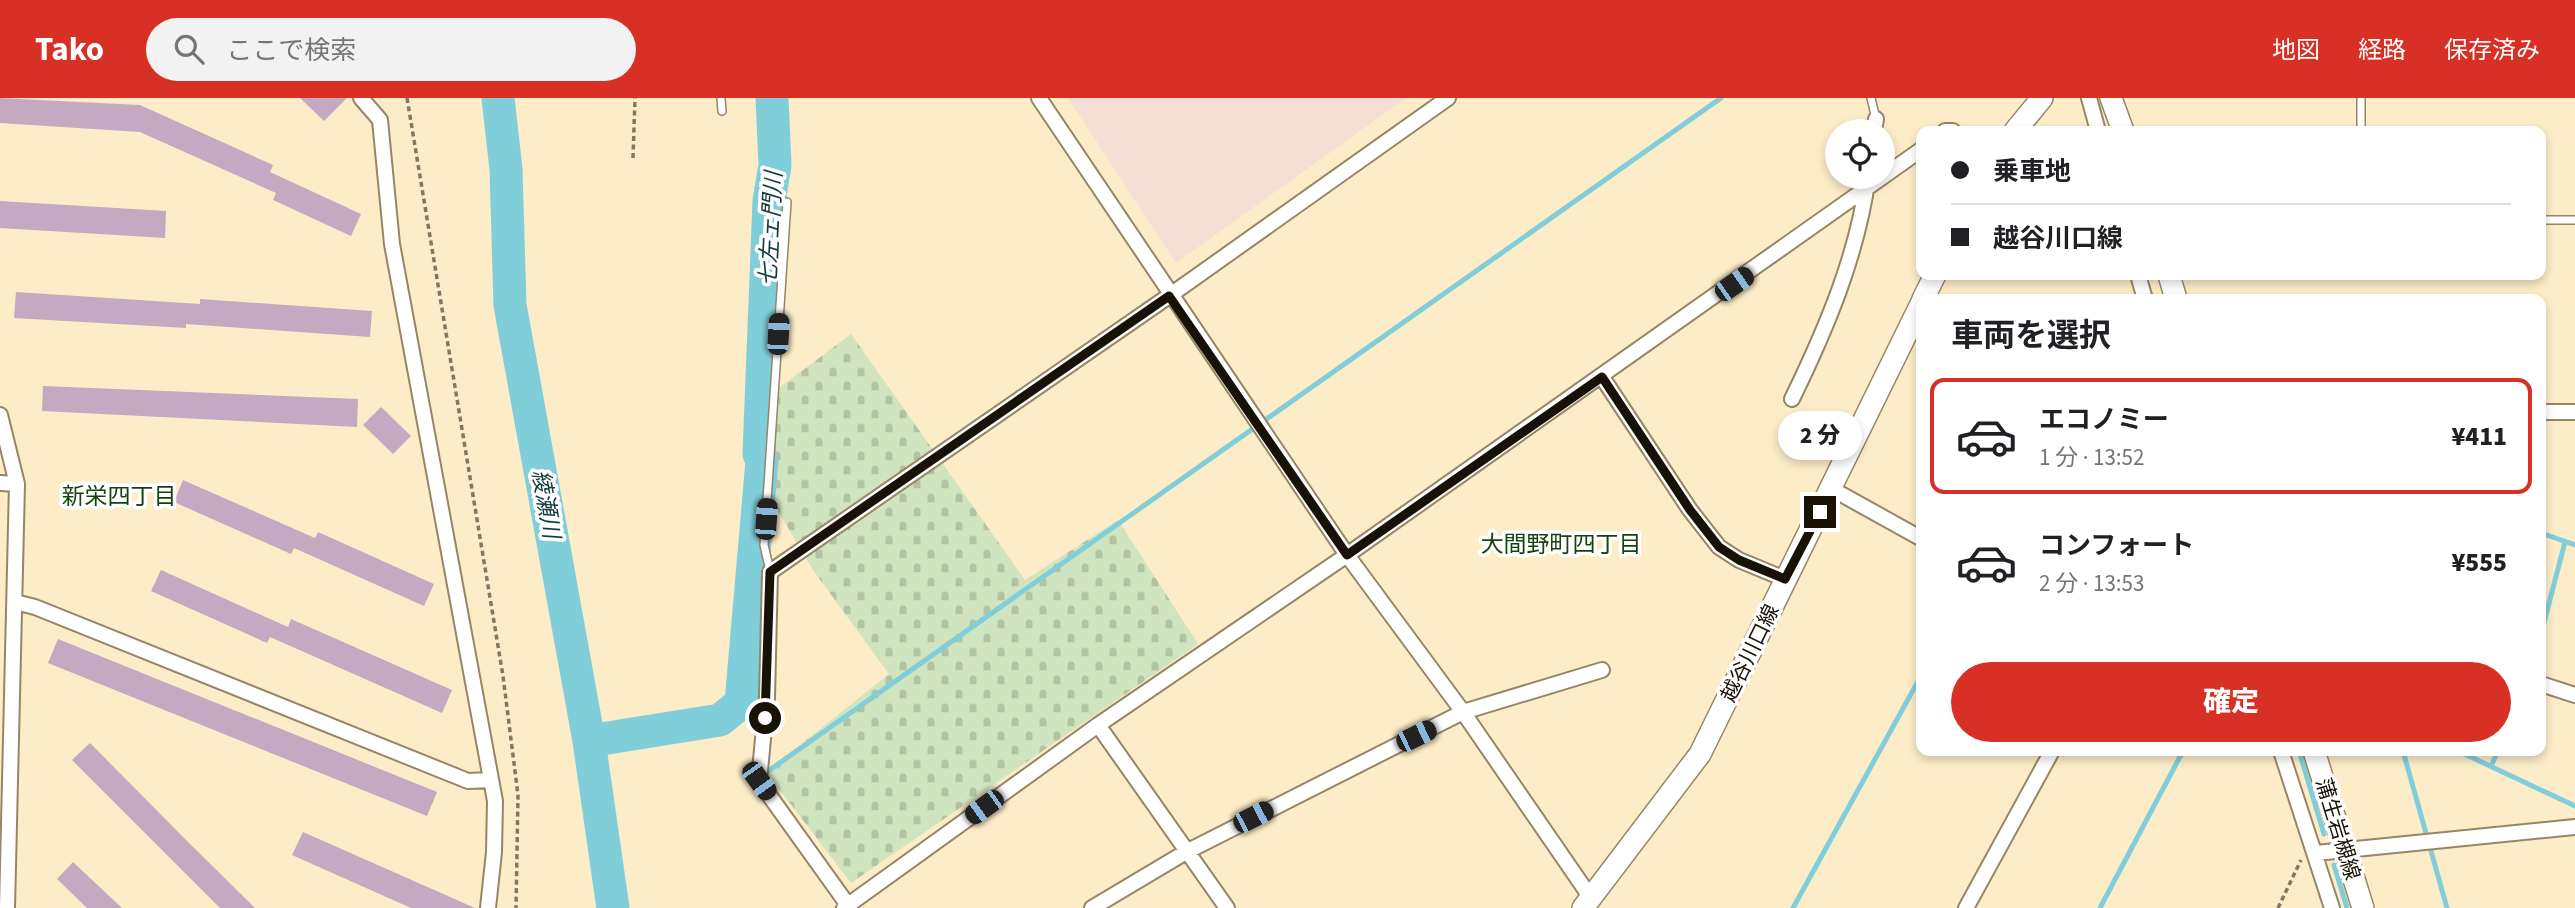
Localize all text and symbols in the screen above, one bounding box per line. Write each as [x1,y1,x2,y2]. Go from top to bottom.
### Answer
search box [146,18,636,81]
text: Tako [35,26,104,73]
icon: search [170,30,208,68]
text: ここで検索 [226,32,356,69]
text: 地図 [2272,33,2320,68]
text: 経路 [2358,33,2406,68]
text: 保存済み [2444,33,2540,68]
map controls [1825,119,1895,189]
button: locate [1825,119,1895,189]
text: 乗車地 [1993,153,2071,190]
water label: 七左ェ門川 [752,168,791,287]
text: 越谷川口線 [1993,220,2123,257]
car [1711,263,1758,305]
car [767,312,790,356]
text: 車両を選択 [1951,313,2111,359]
text: エコノミー [2039,401,2169,438]
icon: car [1955,405,2018,468]
callout: 2 分 [1778,410,1862,460]
text: ¥411 [2451,418,2507,455]
text: 2 分 [1800,419,1840,452]
text: 1 分 · 13:52 [2039,441,2144,474]
water label: 綾瀬川 [524,467,569,544]
district label: 新栄四丁目 [62,480,177,513]
route end [1804,496,1836,528]
car [755,497,778,541]
text: コンフォート [2039,527,2194,564]
district label: 大間野町四丁目 [1481,528,1642,561]
icon: car [1955,531,2018,594]
text: ¥555 [2451,544,2507,581]
text: 2 分 · 13:53 [2039,567,2144,600]
street label: 越谷川口線 [1714,599,1786,707]
button: 確定 [1951,662,2511,742]
route start [749,702,781,734]
car [1393,717,1440,755]
car [739,758,780,804]
street label: 蒲生岩槻線 [2308,774,2368,884]
car [961,786,1008,828]
car [1230,798,1277,836]

